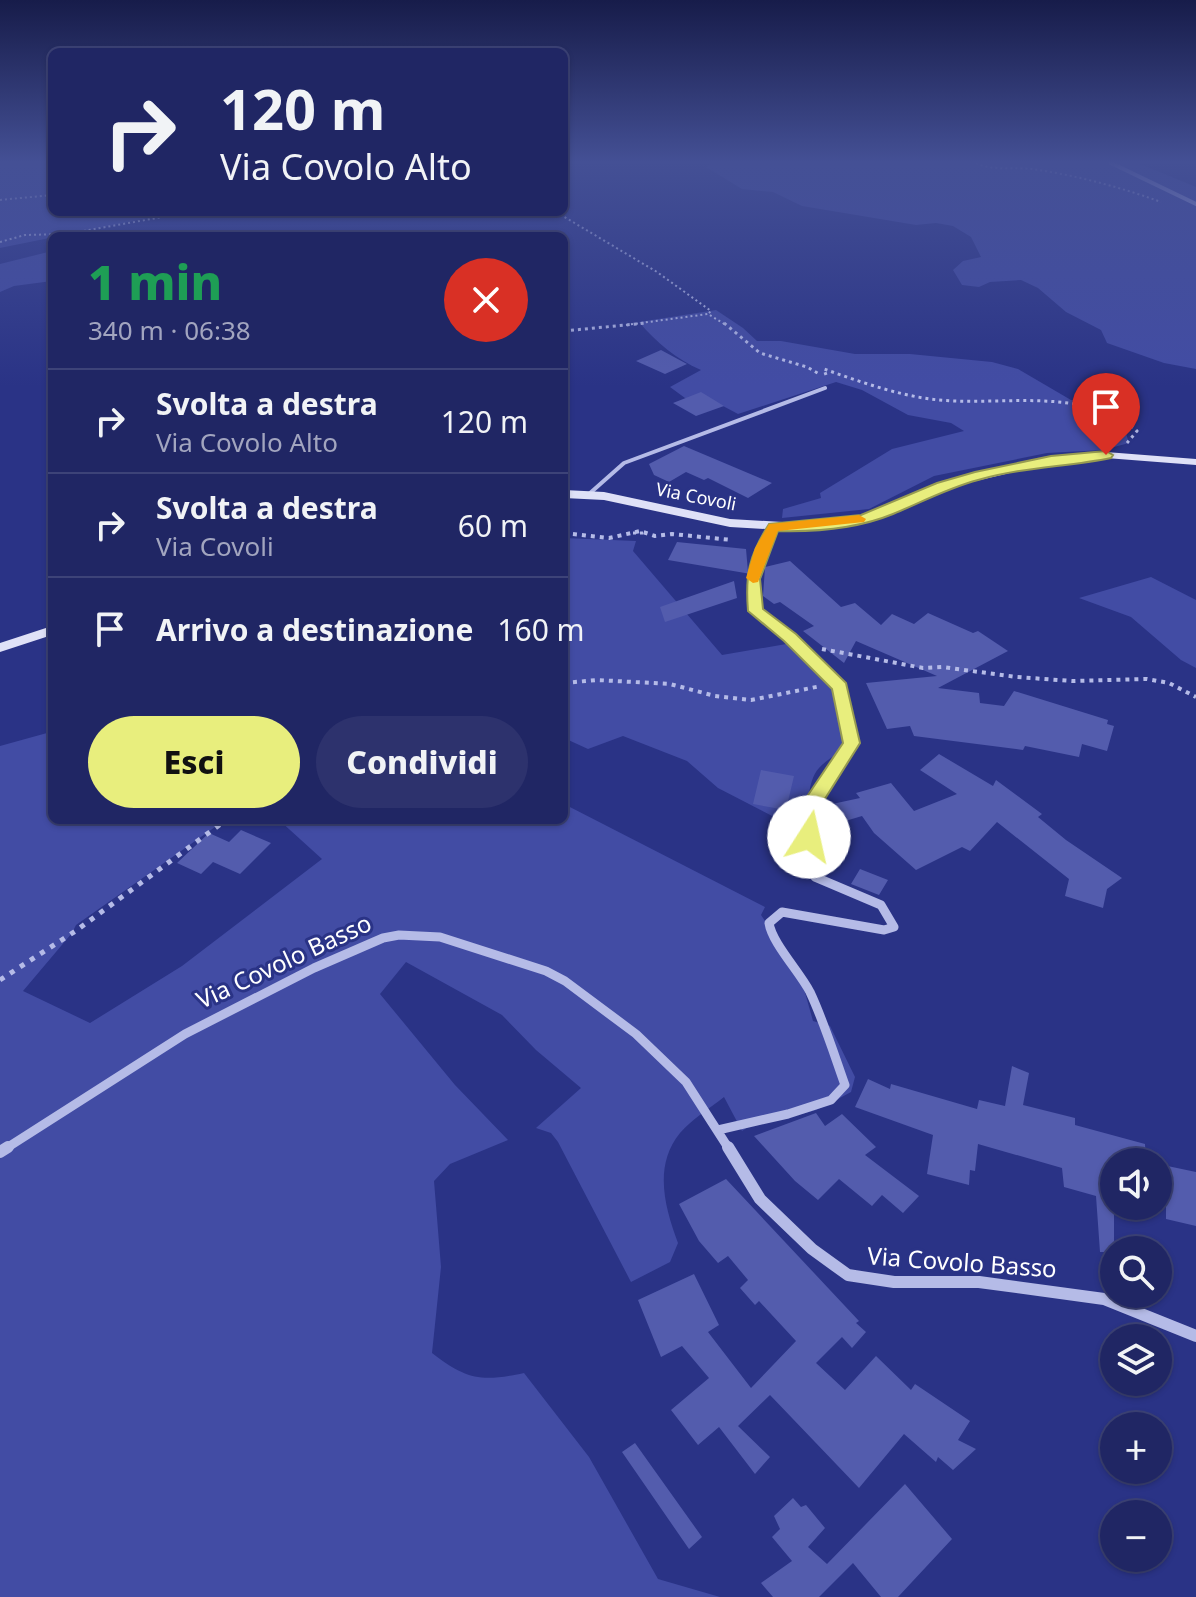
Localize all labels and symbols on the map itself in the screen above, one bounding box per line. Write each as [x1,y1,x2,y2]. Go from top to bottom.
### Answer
pin [1072,373,1140,455]
street label: Via Covoli [654,476,738,516]
position arrow [767,795,851,879]
street label: Via Covolo Basso [190,906,376,1016]
street label: Via Covolo Basso [866,1238,1058,1285]

